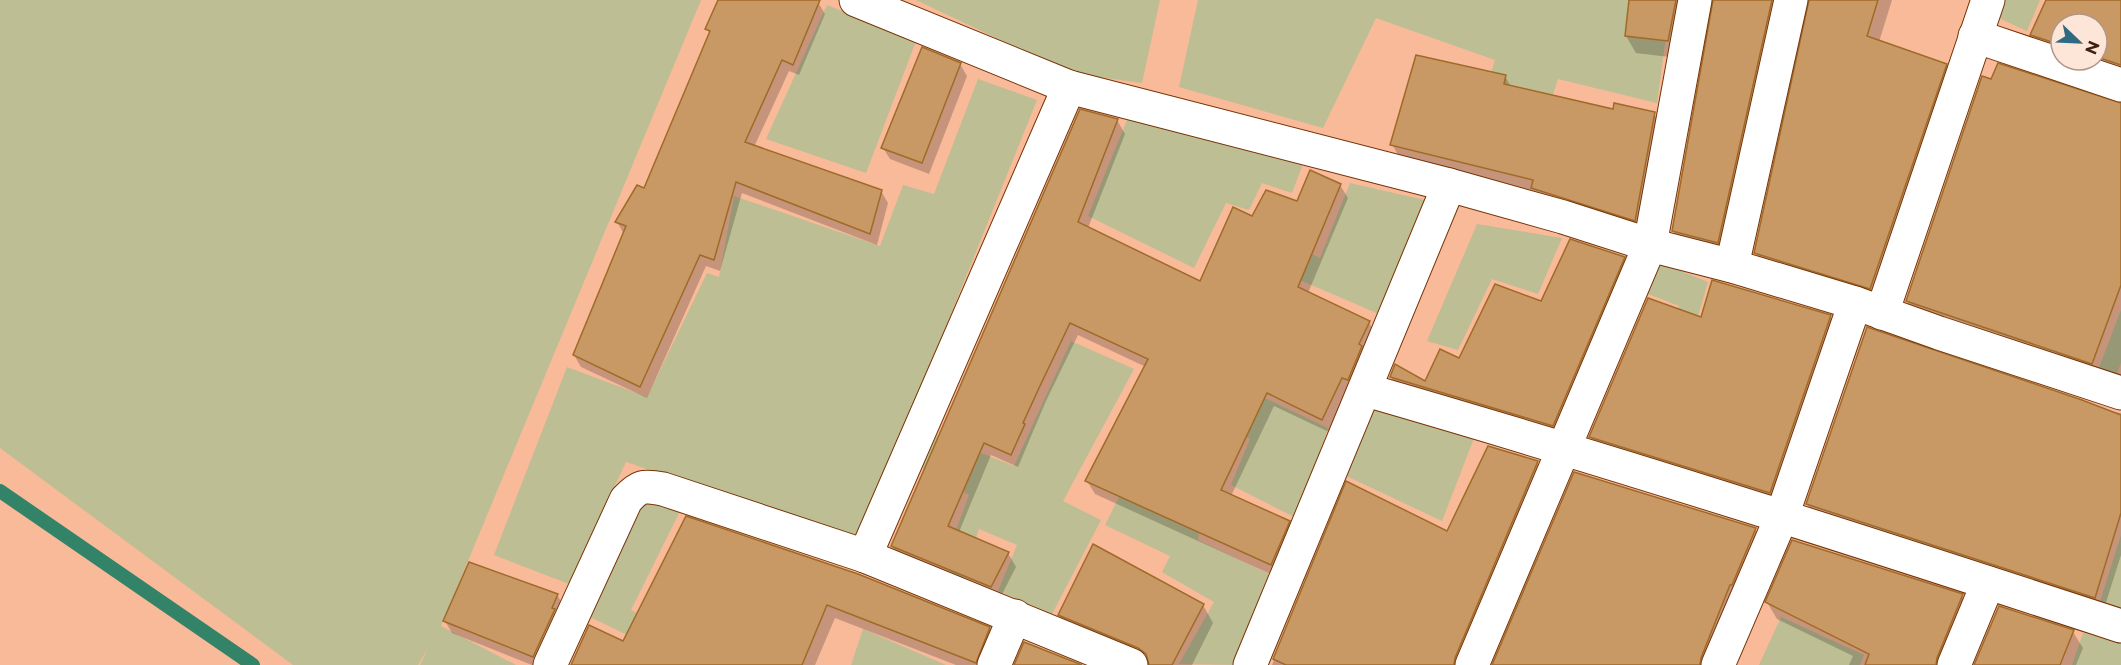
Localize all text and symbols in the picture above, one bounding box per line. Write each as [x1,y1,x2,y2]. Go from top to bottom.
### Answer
north arrow [2049,12,2109,72]
text: N [2081,38,2104,57]

